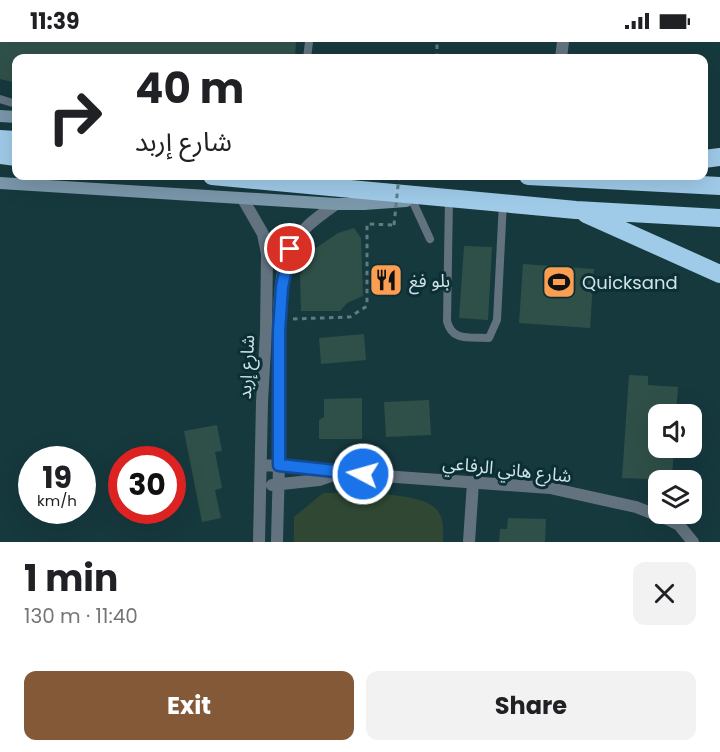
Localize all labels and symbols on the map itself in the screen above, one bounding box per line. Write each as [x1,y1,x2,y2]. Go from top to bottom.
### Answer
pin [264,223,315,274]
restaurant icon: بلو فغ [368,262,404,298]
sports icon: Quicksand [541,264,577,300]
place label: بلو فغ [409,268,450,295]
place label: Quicksand [582,270,678,295]
street label: شارع إربد [232,334,262,400]
position arrow [331,442,395,506]
speed limit sign: 30 [108,446,186,524]
street label: شارع هاني الرفاعي [441,450,573,490]

